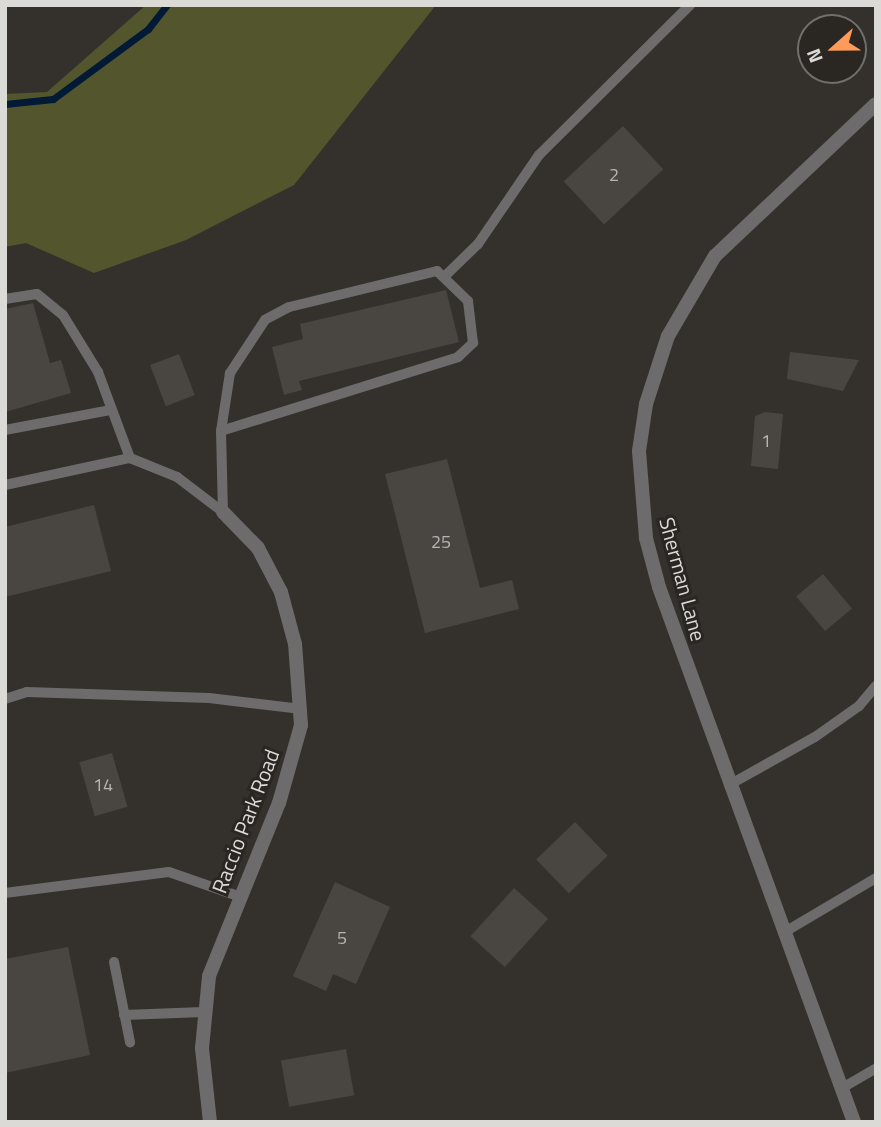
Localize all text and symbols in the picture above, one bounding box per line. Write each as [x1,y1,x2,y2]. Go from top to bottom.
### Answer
north arrow [797,14,867,84]
text: N [798,45,830,67]
house number: 2 [609,164,619,186]
house number: 1 [761,430,771,452]
street label: Sherman Lane [654,514,712,644]
house number: 25 [431,531,451,553]
street label: Raccio Park Road [206,745,284,897]
house number: 14 [93,774,113,796]
house number: 5 [337,927,347,949]

